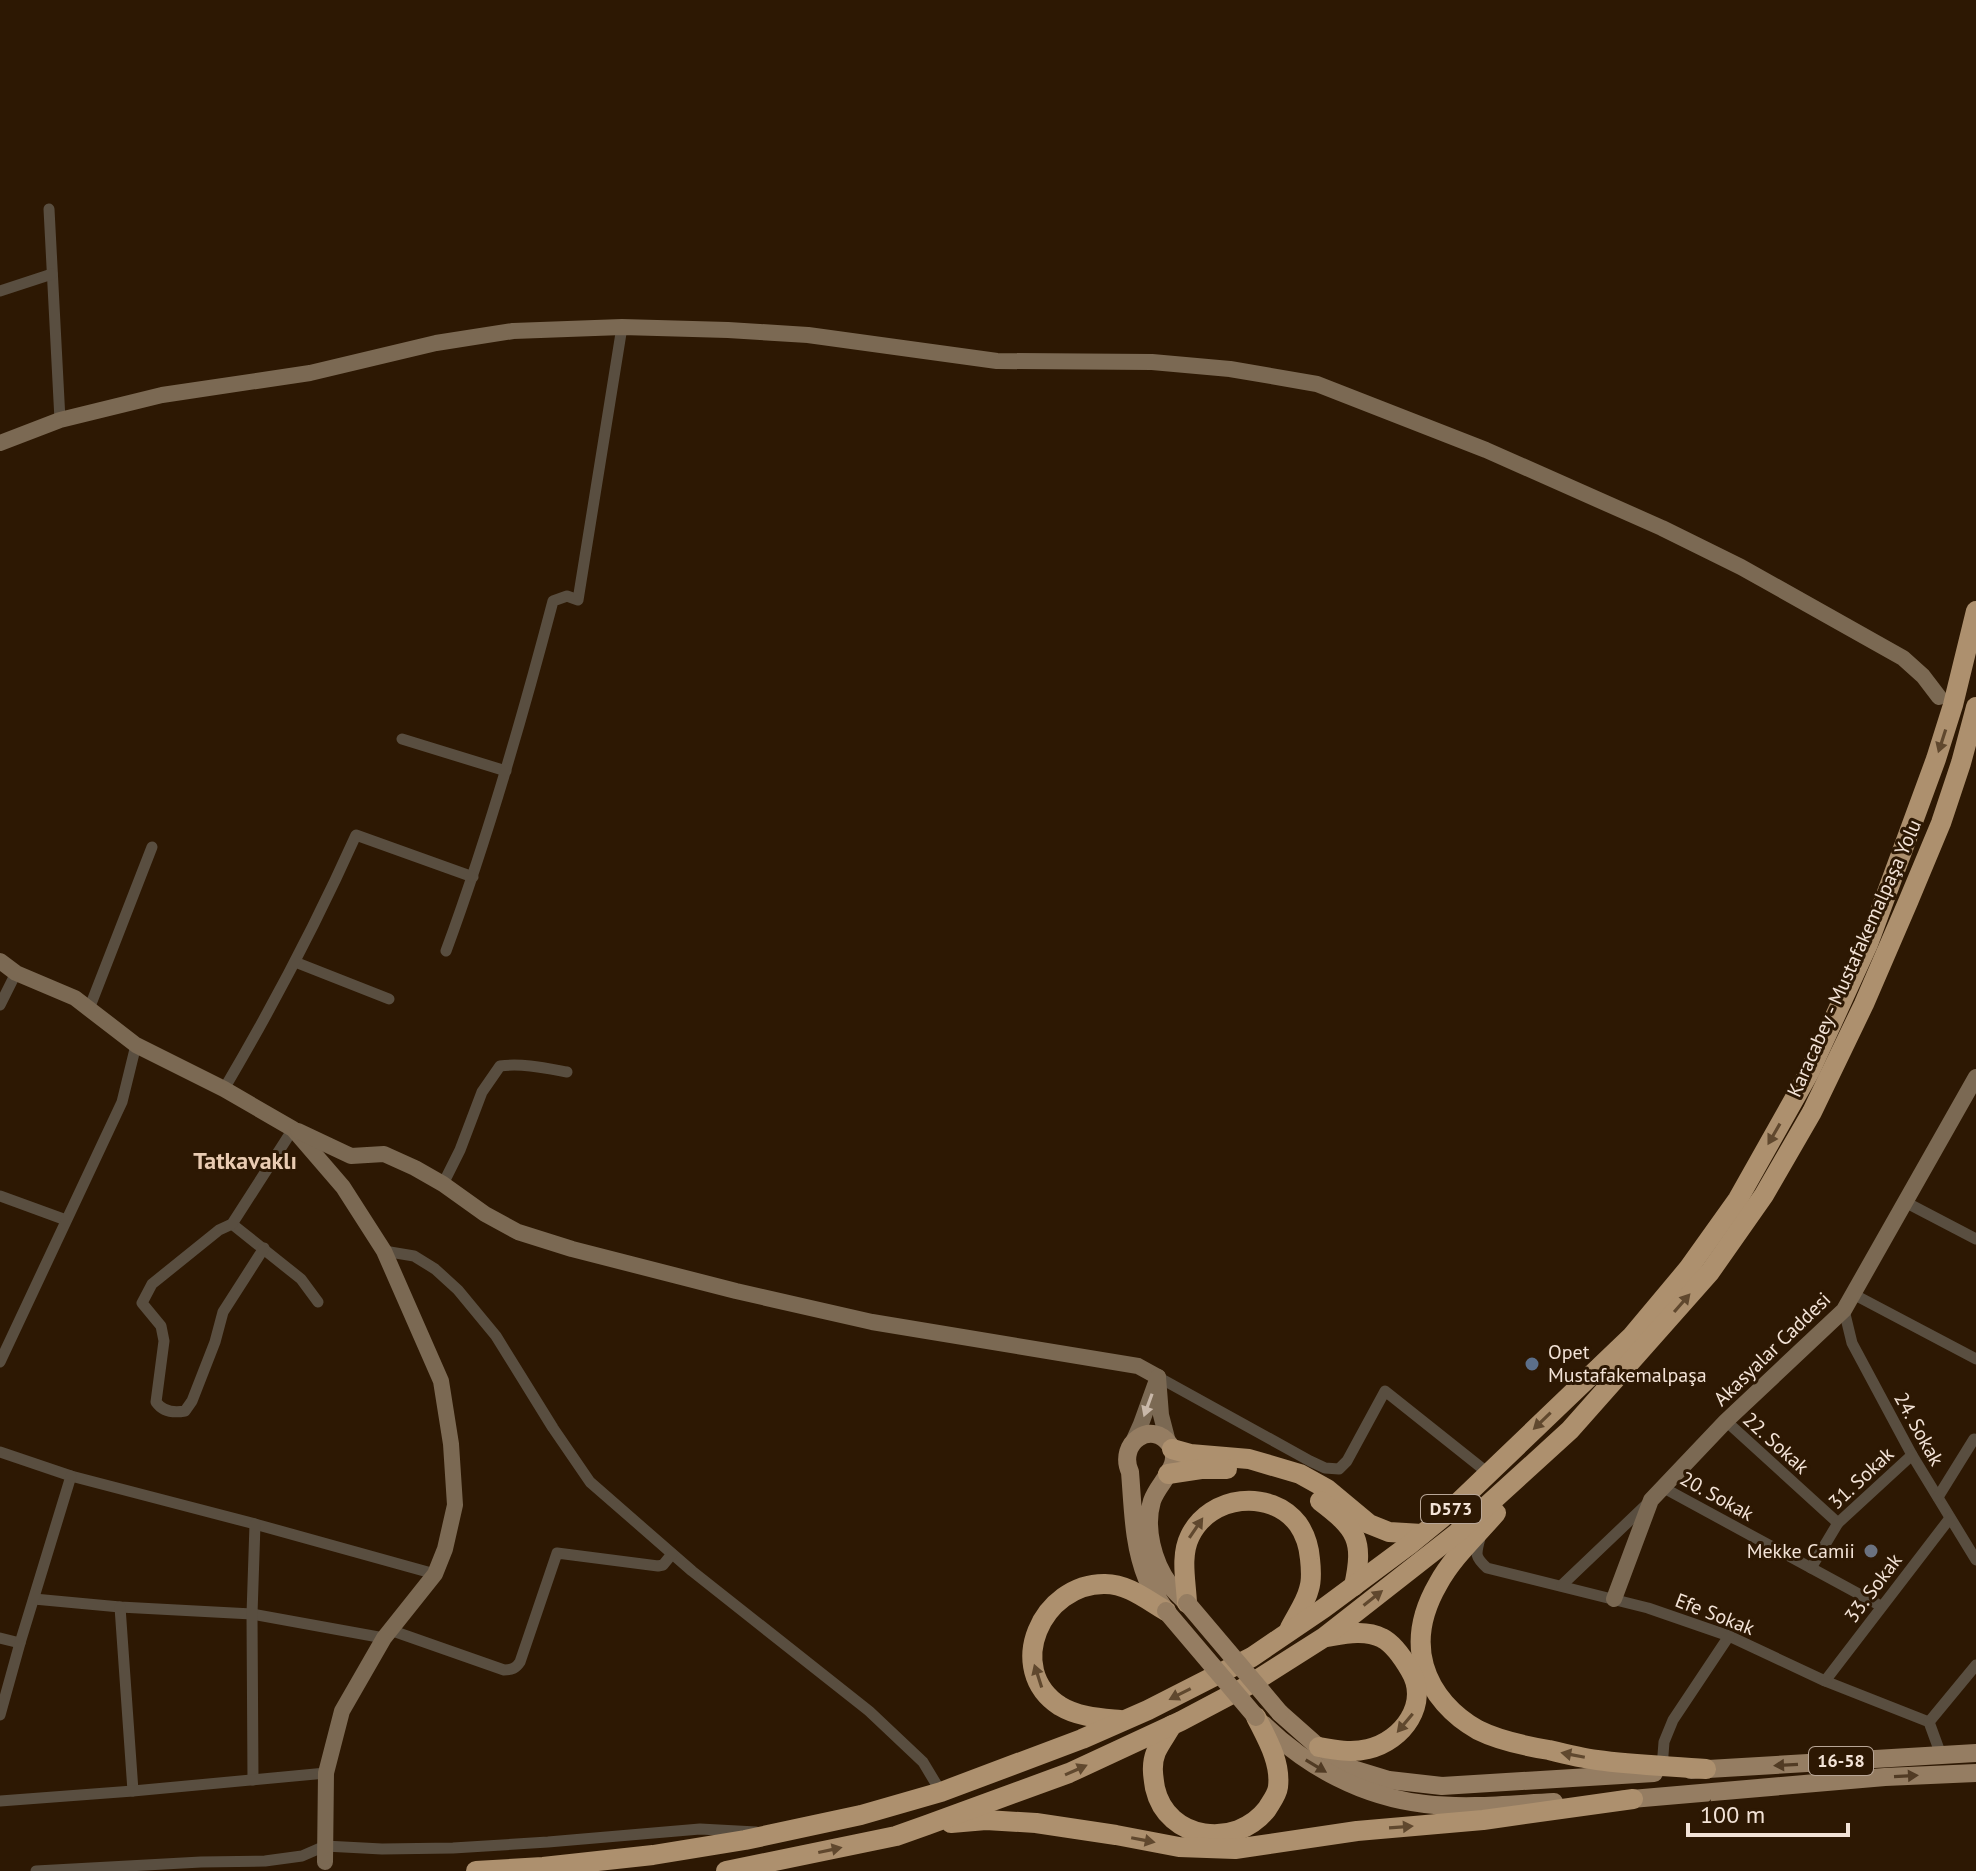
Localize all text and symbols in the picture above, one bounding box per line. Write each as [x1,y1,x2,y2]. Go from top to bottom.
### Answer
one-way arrow [1935,729,1947,753]
street label: Karacabey - Mustafakemalpaşa Yolu [1781,815,1927,1101]
one-way arrow [1768,1123,1782,1145]
district label: Tatkavaklı [193,1145,297,1176]
street label: Akasyalar Caddesi [1708,1286,1836,1412]
one-way arrow [1673,1294,1690,1314]
place label: Opet Mustafakemalpaşa [1548,1339,1707,1388]
marker: Opet Mustafakemalpaşa [1523,1355,1541,1373]
street label: 24. Sokak [1888,1388,1950,1471]
one-way arrow [1142,1393,1154,1417]
street label: 22. Sokak [1737,1406,1815,1480]
one-way arrow [1533,1411,1552,1430]
street label: 31. Sokak [1823,1441,1900,1515]
street label: 20. Sokak [1676,1465,1759,1527]
road number: D573 [1421,1495,1481,1523]
one-way arrow [1188,1517,1204,1539]
place label: Mekke Camii [1747,1538,1855,1564]
marker: Mekke Camii [1862,1542,1880,1560]
street label: 33. Sokak [1838,1548,1908,1628]
street label: Efe Sokak [1672,1587,1759,1641]
one-way arrow [1363,1591,1383,1607]
one-way arrow [1031,1664,1043,1688]
one-way arrow [1168,1687,1191,1701]
one-way arrow [1398,1713,1414,1733]
road number: 16-58 [1809,1747,1873,1775]
one-way arrow [1561,1749,1586,1761]
one-way arrow [1305,1759,1327,1773]
one-way arrow [1773,1759,1798,1772]
one-way arrow [1065,1763,1088,1776]
one-way arrow [1894,1769,1919,1782]
scale bar [1688,1787,1848,1837]
text: 100 m [1700,1799,1765,1830]
one-way arrow [1389,1821,1414,1834]
one-way arrow [1131,1835,1156,1847]
one-way arrow [817,1843,842,1855]

